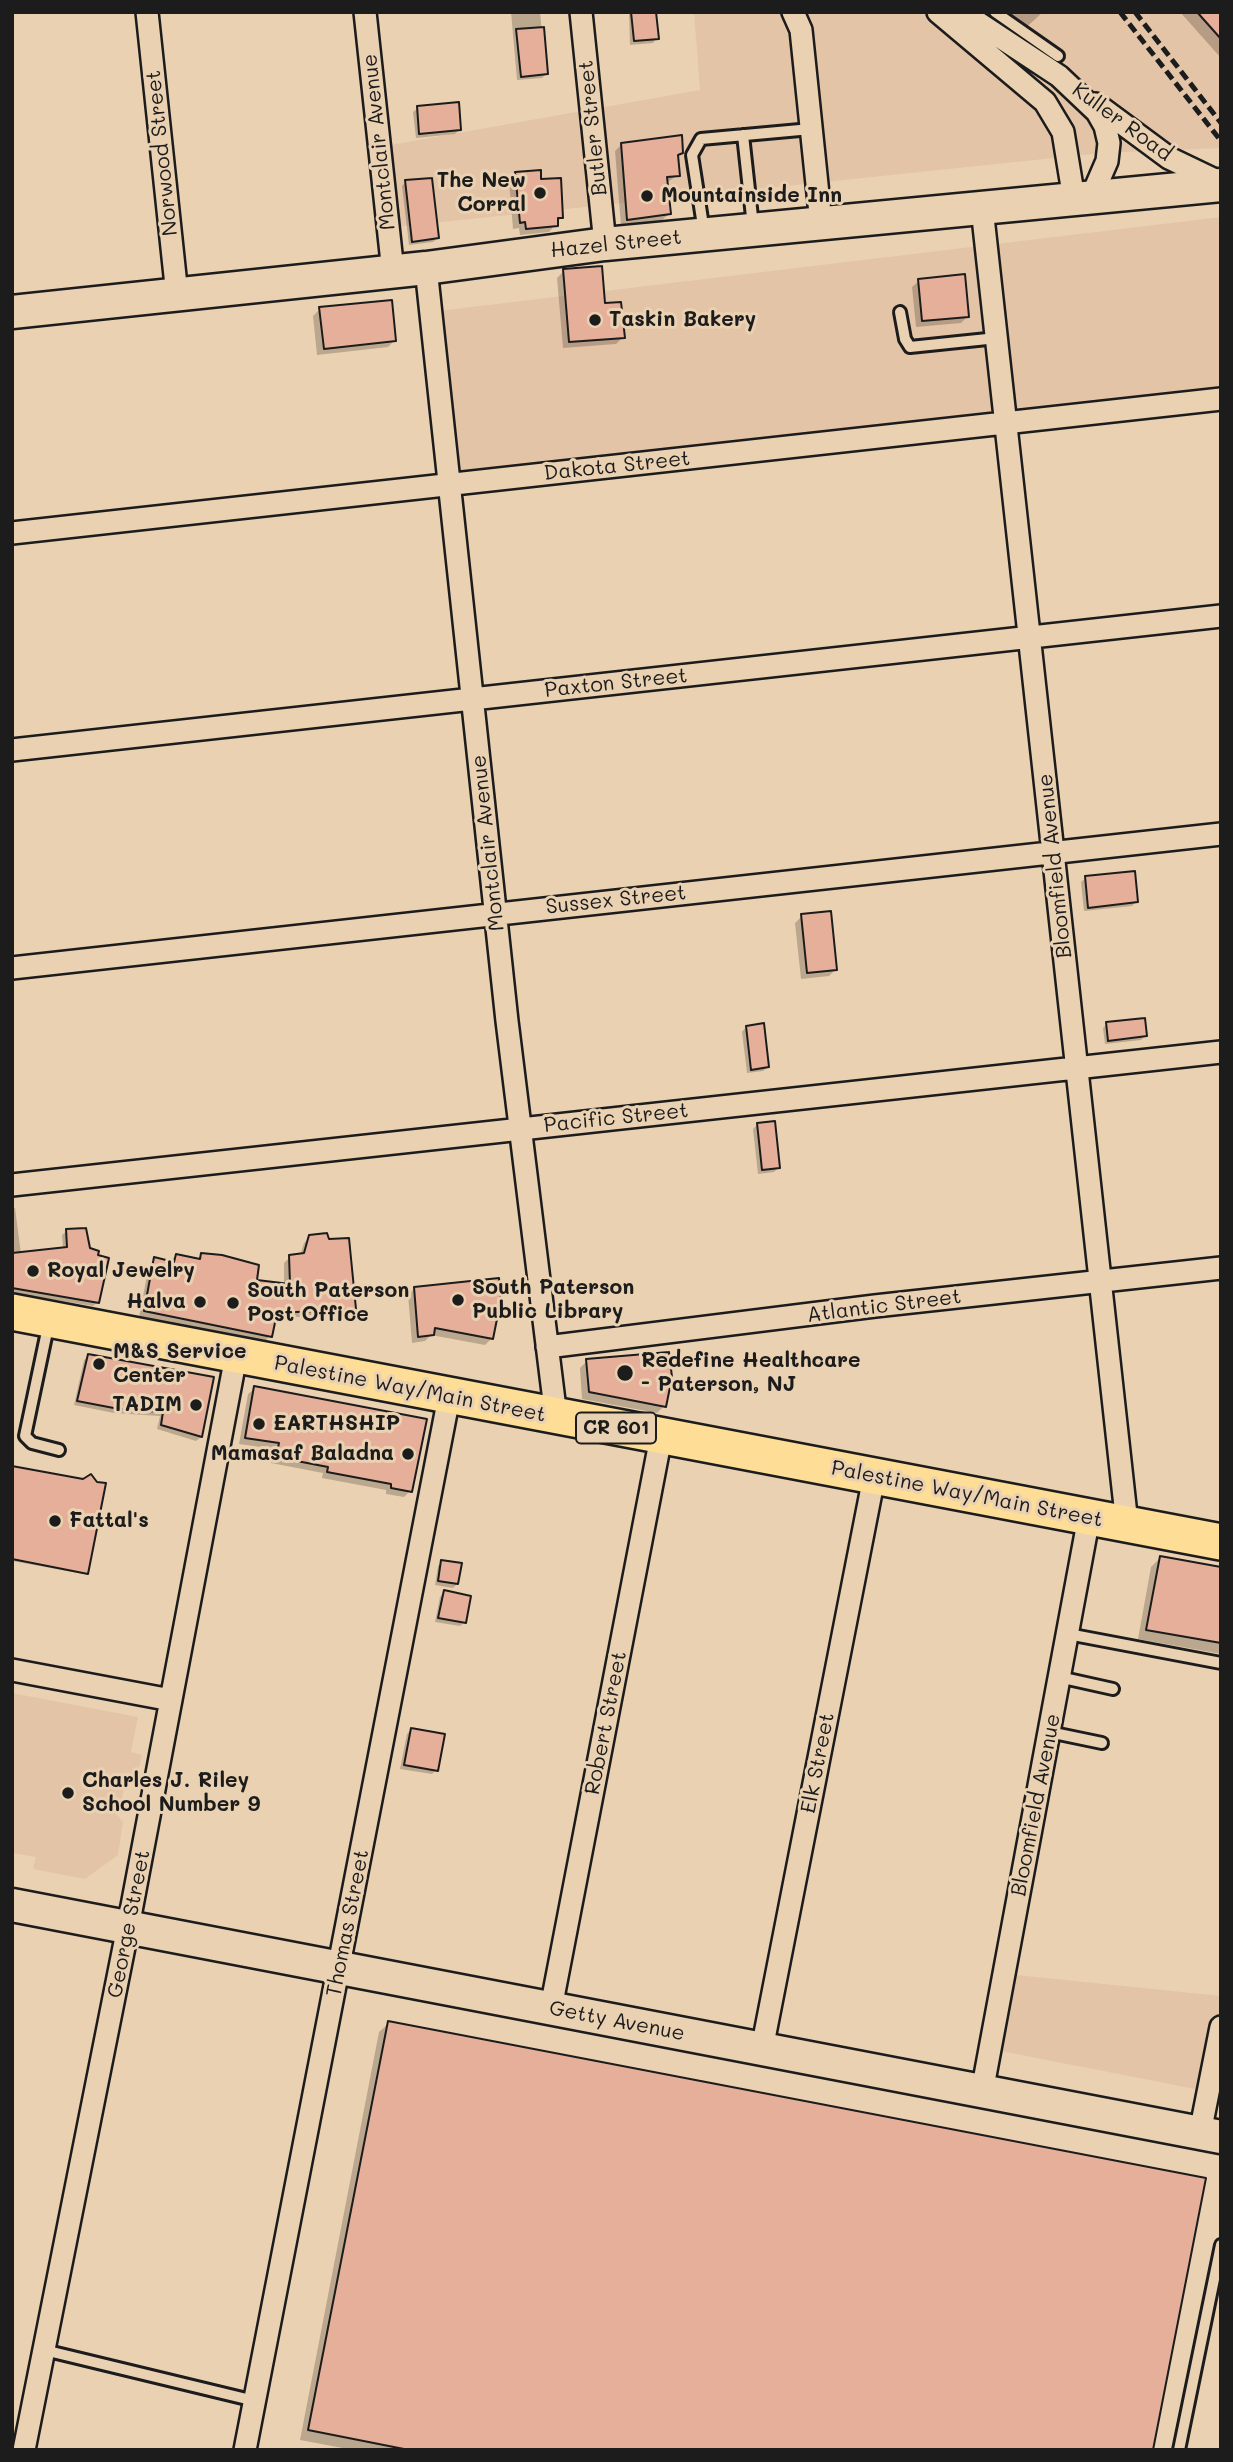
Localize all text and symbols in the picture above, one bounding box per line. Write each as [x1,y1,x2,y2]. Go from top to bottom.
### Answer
street label: Montclair Avenue [357,53,401,231]
street label: Butler Street [573,59,613,197]
street label: Norwood Street [141,69,183,237]
street label: Kuller Road [1067,77,1177,167]
place label: The New Corral [437,168,526,218]
place label: Mountainside Inn [661,183,842,209]
marker: The New Corral [532,185,548,201]
marker: Mountainside Inn [639,188,655,204]
street label: Hazel Street [549,225,683,263]
place label: Taskin Bakery [609,307,756,333]
marker: Taskin Bakery [587,312,603,328]
street label: Dakota Street [543,446,691,486]
street label: Paxton Street [543,663,689,703]
street label: Montclair Avenue [466,754,510,932]
street label: Bloomfield Avenue [1033,772,1077,960]
street label: Sussex Street [545,880,687,920]
street label: Pacific Street [542,1098,690,1138]
place label: Royal Jewelry [47,1258,195,1284]
marker: Royal Jewelry [25,1263,41,1279]
place label: South Paterson Public Library [472,1275,634,1325]
place label: South Paterson Post Office [247,1278,409,1328]
street label: Atlantic Street [805,1284,963,1328]
place label: Halva [126,1289,186,1315]
marker: South Paterson Public Library [450,1292,466,1308]
marker: Halva [192,1294,208,1310]
marker: South Paterson Post Office [225,1295,241,1311]
place label: M&S Service Center [113,1339,247,1389]
place label: Redefine Healthcare - Paterson, NJ [641,1348,860,1398]
street label: Palestine Way/Main Street [272,1350,548,1428]
marker: M&S Service Center [91,1356,107,1372]
marker: Redefine Healthcare - Paterson, NJ [615,1363,635,1383]
place label: TADIM [112,1392,182,1418]
marker: TADIM [188,1397,204,1413]
place label: EARTHSHIP [273,1411,400,1437]
road number: CR 601 [576,1412,656,1444]
marker: EARTHSHIP [251,1416,267,1432]
place label: Mamasaf Baladna [211,1441,394,1467]
marker: Mamasaf Baladna [400,1446,416,1462]
street label: Palestine Way/Main Street [829,1455,1105,1533]
place label: Fattal's [69,1508,149,1534]
marker: Fattal's [47,1513,63,1529]
street label: Robert Street [580,1649,632,1797]
street label: Elk Street [796,1711,840,1815]
street label: Bloomfield Avenue [1006,1712,1066,1898]
place label: Charles J. Riley School Number 9 [82,1768,260,1818]
marker: Charles J. Riley School Number 9 [60,1785,76,1801]
street label: Thomas Street [321,1847,375,1999]
street label: George Street [102,1848,156,2000]
street label: Getty Avenue [547,1996,687,2046]

